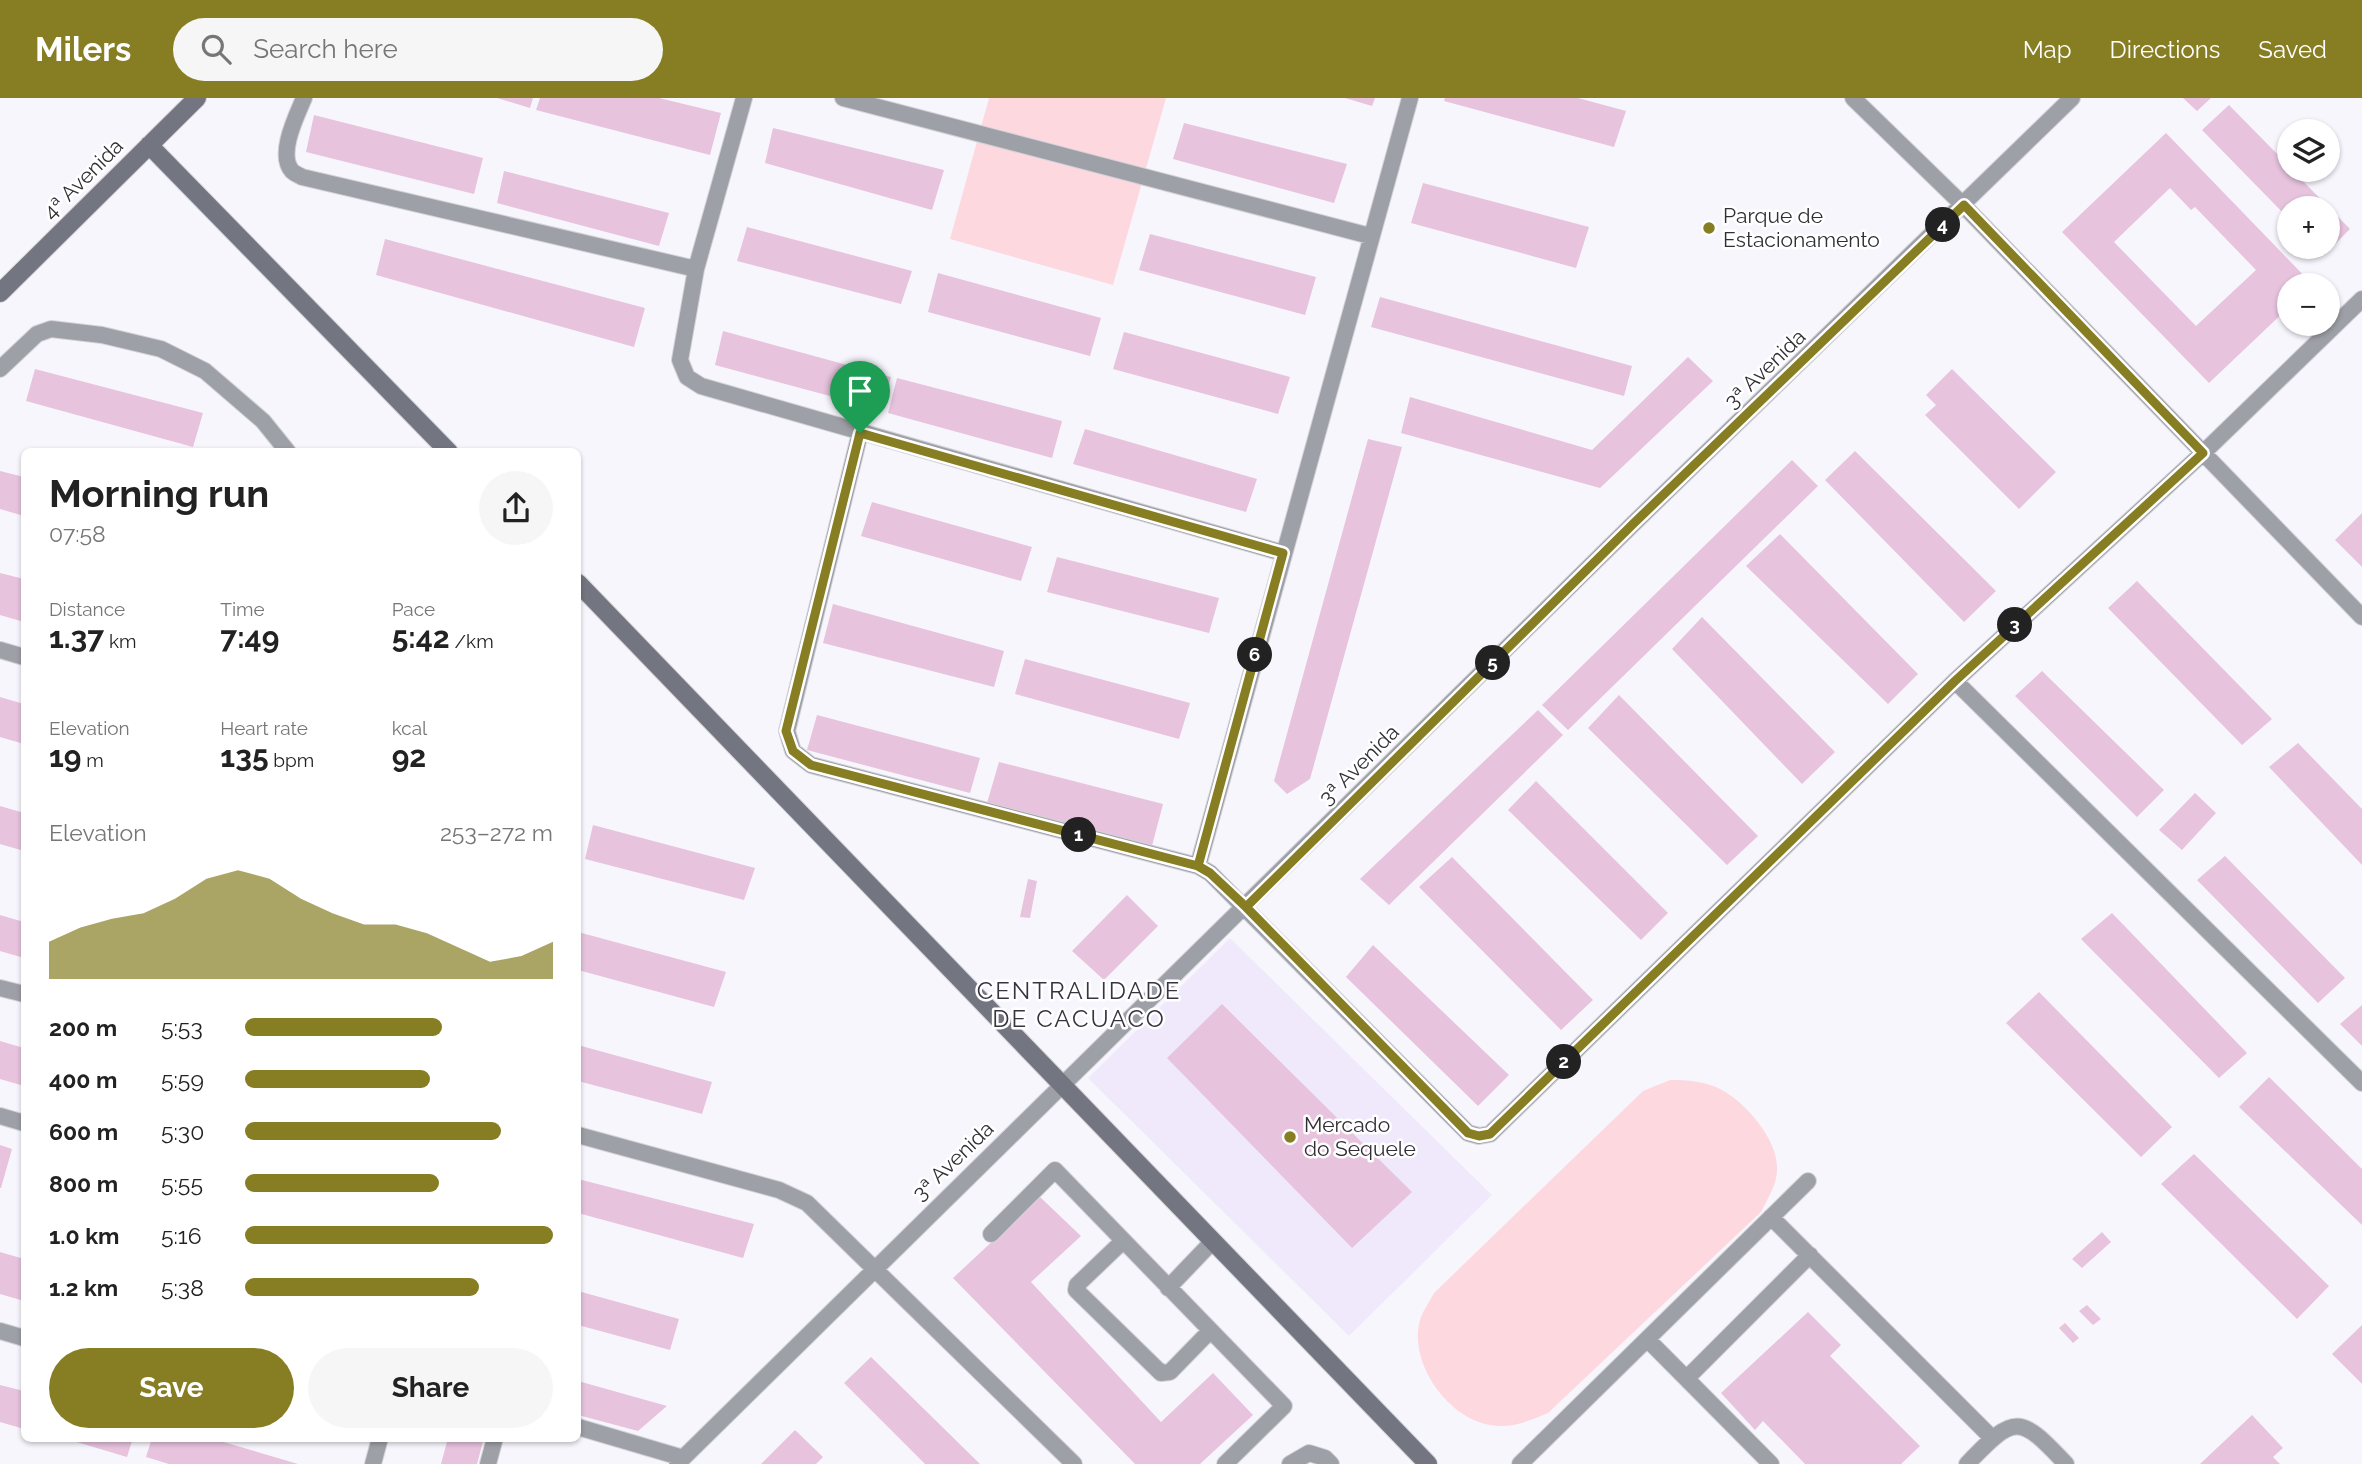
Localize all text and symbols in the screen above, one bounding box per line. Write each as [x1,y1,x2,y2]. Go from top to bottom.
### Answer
search box [173,18,663,81]
text: Milers [35,30,131,69]
icon: search [197,30,235,68]
text: Search here [253,34,398,64]
text: Map [2023,35,2072,64]
text: Directions [2110,35,2220,64]
text: Saved [2258,35,2327,64]
map controls [2277,119,2340,336]
button: layers [2277,119,2340,182]
street label: 4ª Avenida [37,133,128,224]
button: + [2277,196,2340,259]
place label: Parque de Estacionamento [1723,203,1880,252]
pin: 4 [1926,208,1960,242]
text: 4 [1937,213,1948,235]
marker: Parque de Estacionamento [1701,220,1717,236]
button: − [2277,273,2340,336]
street label: 3ª Avenida [1719,324,1810,413]
pin [830,361,890,433]
icon: arrive [841,372,879,410]
text: Morning run [49,471,269,516]
button: share [479,471,553,545]
text: 07:58 [49,520,106,547]
text: Distance [49,598,125,620]
text: Time [220,598,265,620]
text: Pace [392,598,435,620]
pin: 3 [1997,608,2032,642]
text: 3 [2009,613,2020,635]
text: 1.37 [49,620,104,655]
text: 7:49 [220,620,279,655]
text: 5:42 [392,620,450,655]
text: km [104,630,137,652]
text: /km [450,630,494,652]
pin: 6 [1238,638,1272,672]
text: 6 [1249,643,1260,665]
pin: 5 [1476,646,1510,680]
text: 5 [1487,651,1498,673]
text: Elevation [49,717,130,739]
text: Heart rate [220,717,308,739]
text: kcal [392,717,427,739]
street label: 3ª Avenida [1313,719,1404,810]
text: 19 [49,739,82,774]
text: 135 [220,739,269,774]
text: 92 [392,739,426,774]
text: m [82,749,104,771]
text: bpm [269,749,314,771]
pin: 1 [1062,818,1096,852]
text: Elevation [49,819,147,846]
text: 253–272 m [440,819,553,846]
text: 1 [1074,823,1083,845]
district label: CENTRALIDADE DE CACUACO [977,976,1181,1033]
text: 200 m [49,1014,117,1041]
text: 5:53 [161,1014,203,1041]
pin: 2 [1546,1044,1582,1080]
text: 2 [1558,1050,1569,1072]
text: 400 m [49,1066,117,1093]
text: 5:59 [161,1066,204,1093]
place label: Mercado do Sequele [1304,1112,1416,1161]
street label: 3ª Avenida [907,1116,998,1205]
text: 600 m [49,1118,118,1145]
text: 5:30 [161,1118,204,1145]
marker: Mercado do Sequele [1282,1129,1298,1145]
text: 800 m [49,1170,118,1197]
text: 5:55 [161,1170,203,1197]
text: 1.0 km [49,1222,119,1249]
text: 5:16 [161,1222,202,1249]
text: 1.2 km [49,1274,118,1301]
text: 5:38 [161,1274,204,1301]
button: Save [49,1348,294,1428]
button: Share [308,1348,553,1428]

